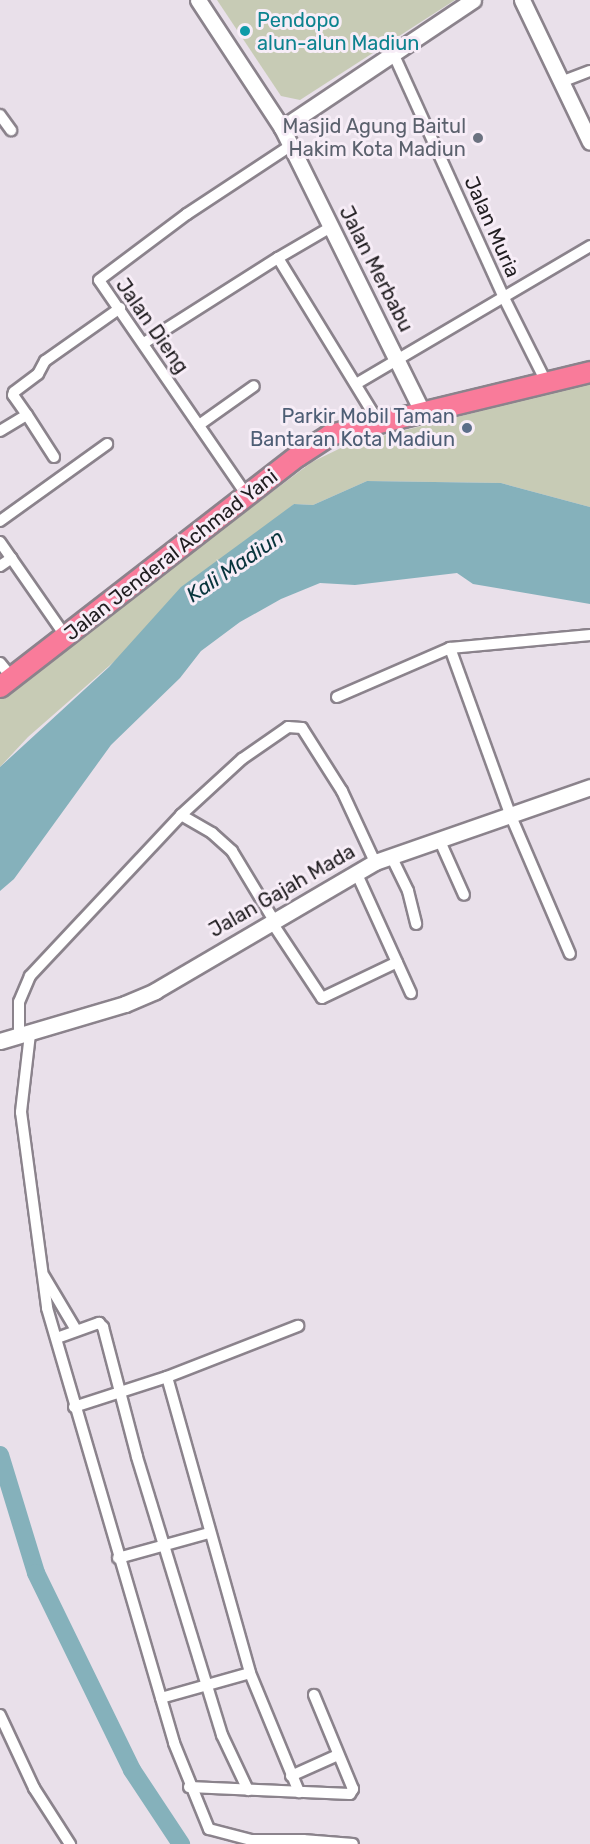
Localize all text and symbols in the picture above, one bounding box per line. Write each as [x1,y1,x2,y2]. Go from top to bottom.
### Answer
place label: Pendopo alun-alun Madiun [257,8,419,55]
marker: Pendopo alun-alun Madiun [238,24,252,38]
place label: Masjid Agung Baitul Hakim Kota Madiun [282,114,466,161]
marker: Masjid Agung Baitul Hakim Kota Madiun [471,131,485,145]
street label: Jalan Muria [459,173,525,281]
street label: Jalan Merbabu [334,202,418,336]
street label: Jalan Dieng [110,274,194,378]
place label: Parkir Mobil Taman Bantaran Kota Madiun [250,404,455,451]
marker: Parkir Mobil Taman Bantaran Kota Madiun [460,421,474,435]
street label: Jalan Jenderal Achmad Yani [59,464,283,646]
water label: Kali Madiun [181,524,289,608]
street label: Jalan Gajah Mada [205,839,359,943]

